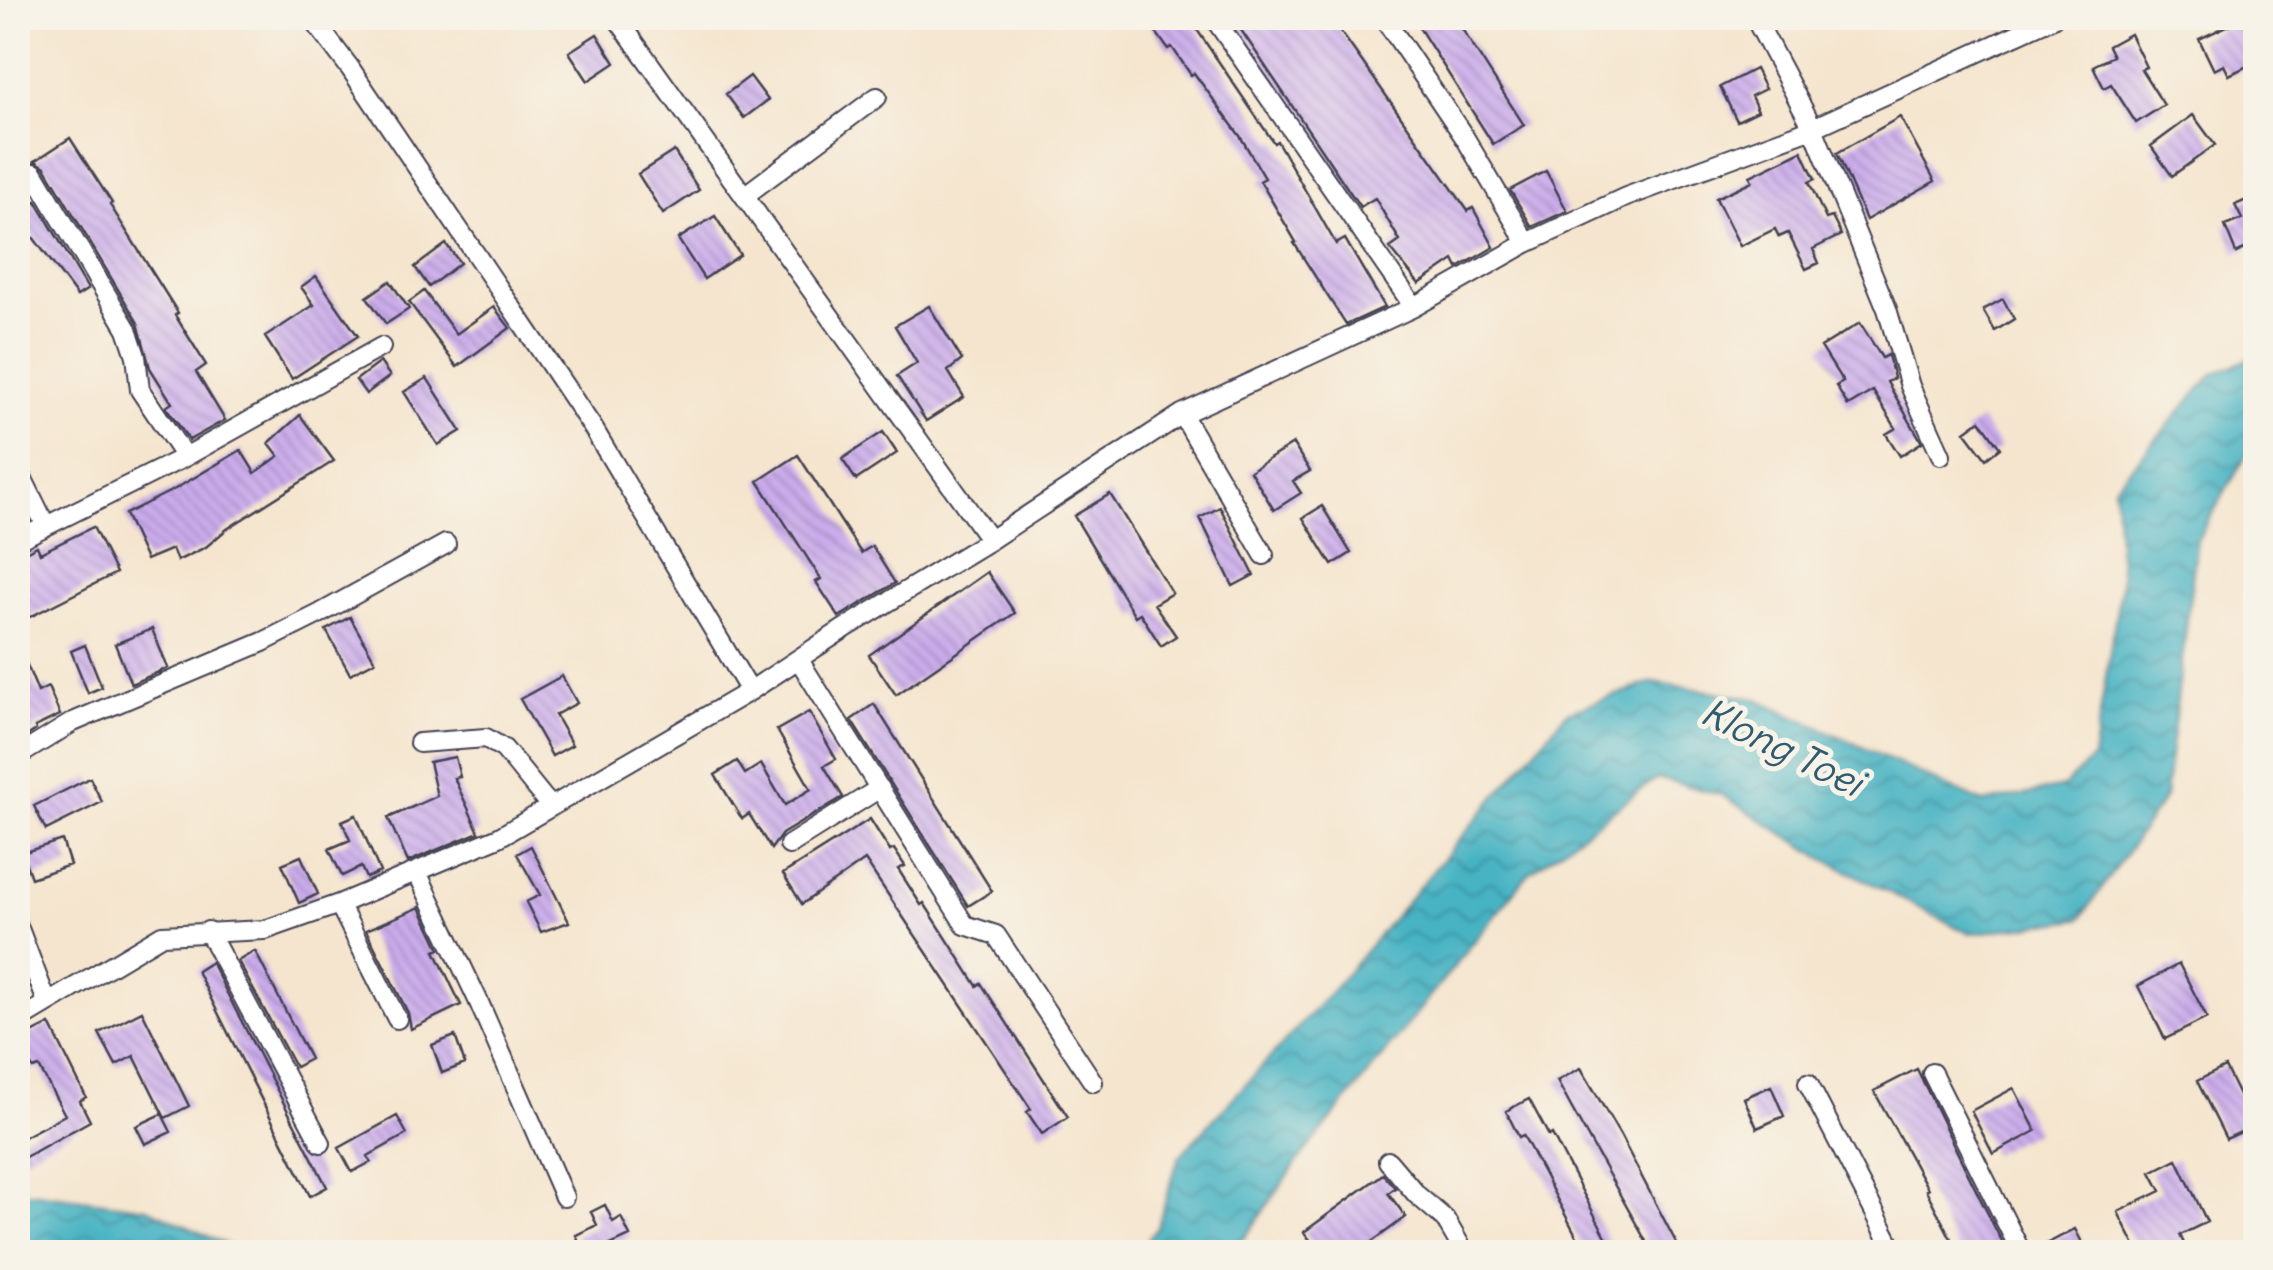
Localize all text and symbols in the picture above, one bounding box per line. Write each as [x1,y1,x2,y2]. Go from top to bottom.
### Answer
water label: Klong Toei [1694,688,1874,808]

